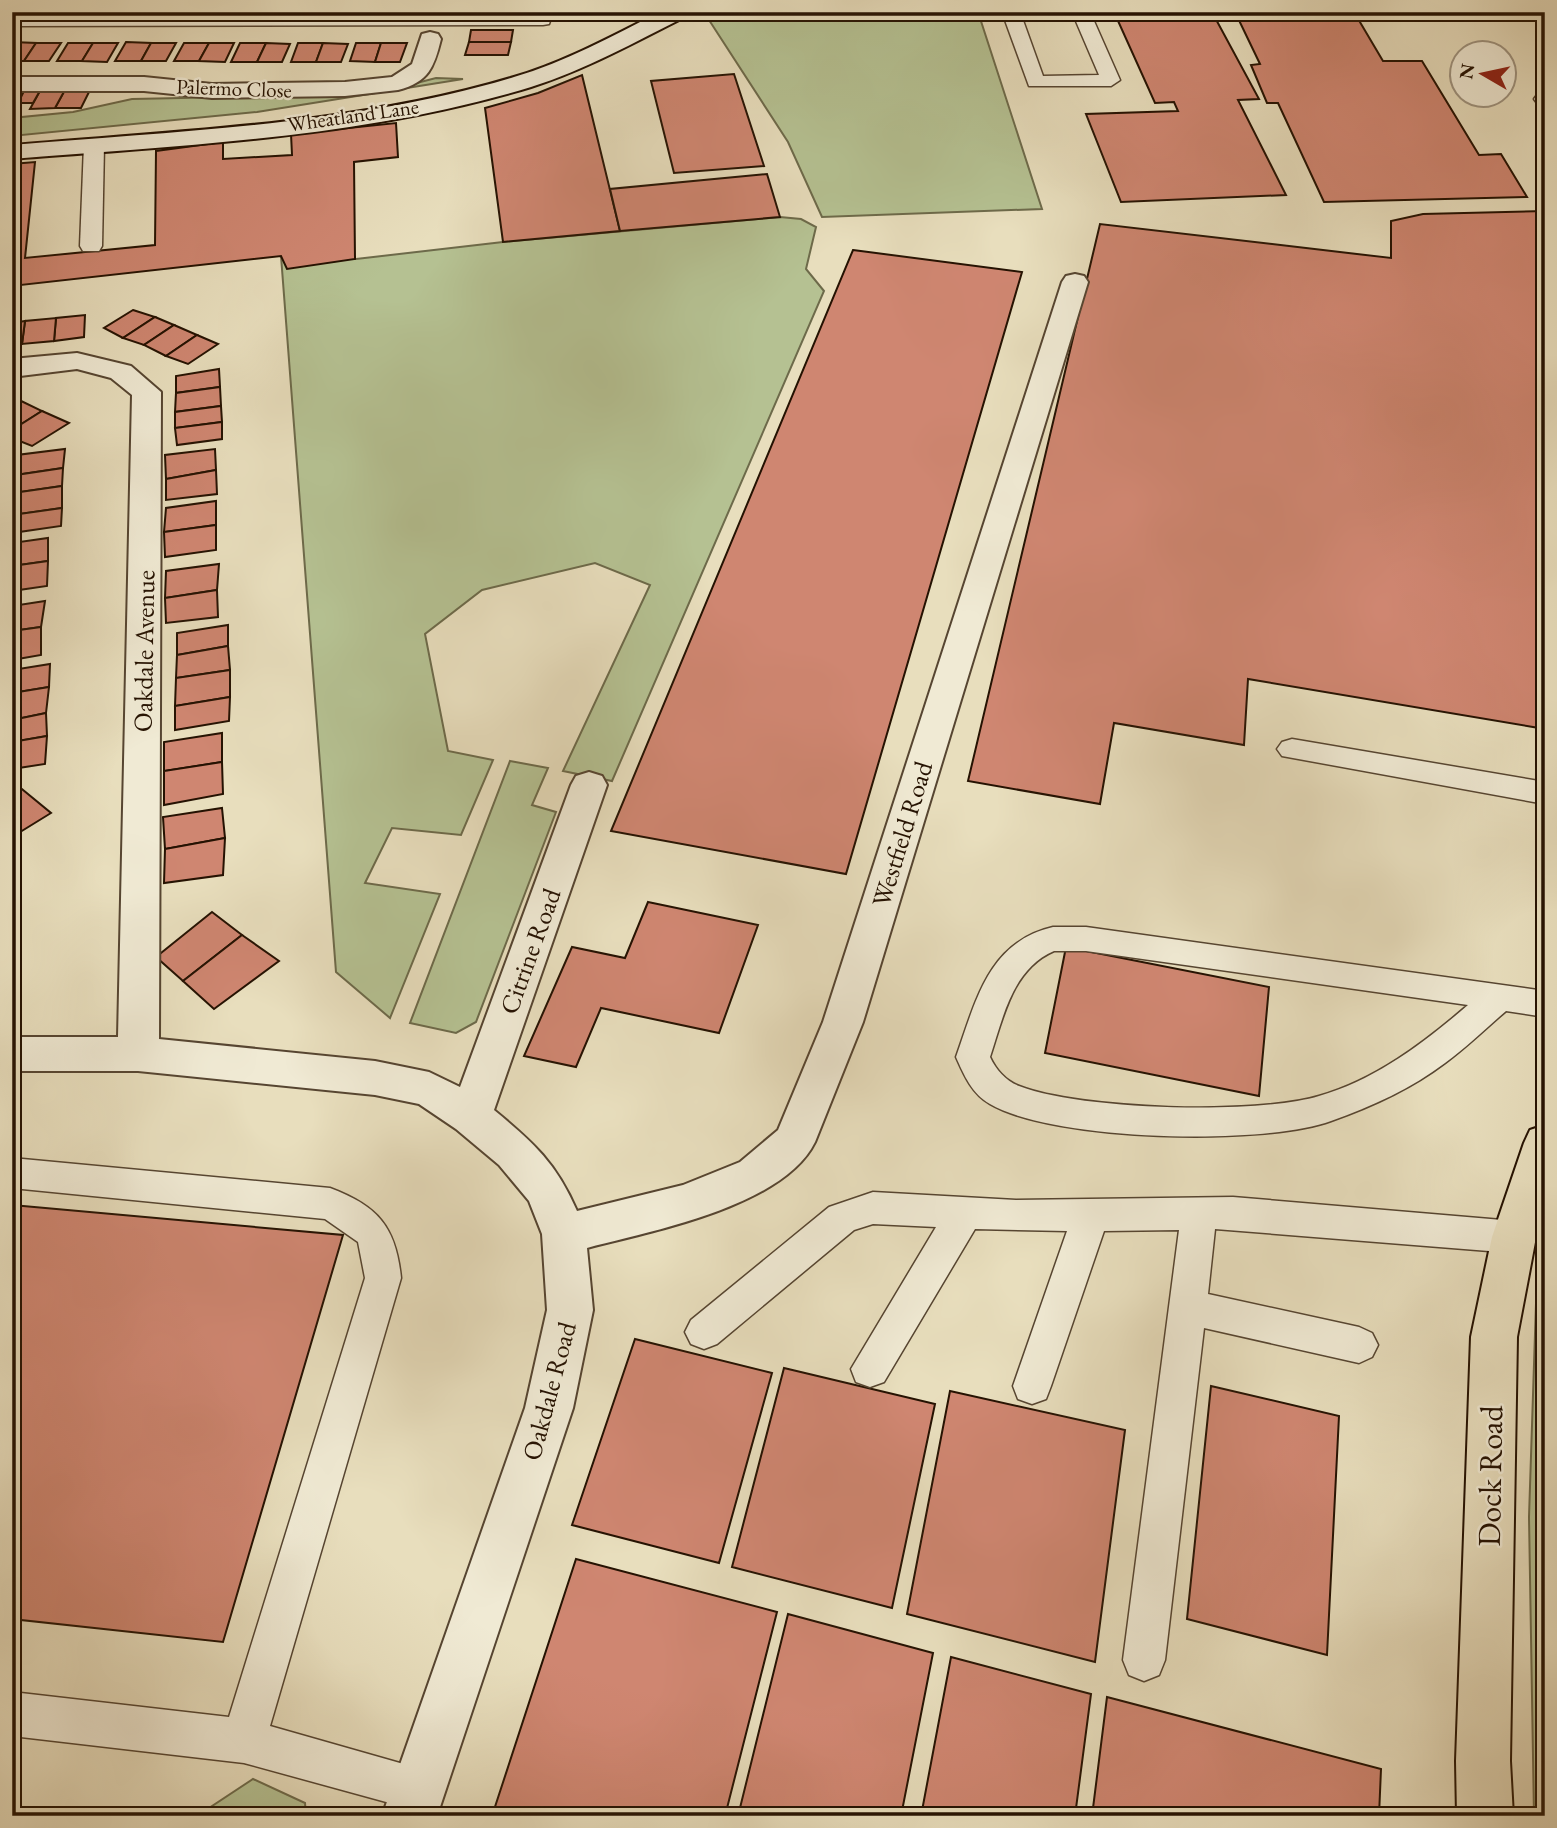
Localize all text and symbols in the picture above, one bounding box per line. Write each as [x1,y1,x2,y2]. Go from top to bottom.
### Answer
north arrow [1448,38,1518,108]
text: N [1453,61,1480,81]
street label: Palermo Close [176,72,292,104]
street label: Wheatland Lane [286,92,420,138]
street label: Oakdale Avenue [126,570,162,732]
street label: Westfield Road [864,756,941,911]
street label: Citrine Road [492,883,569,1019]
street label: Oakdale Road [514,1317,584,1464]
street label: Dock Road [1468,1404,1512,1547]

